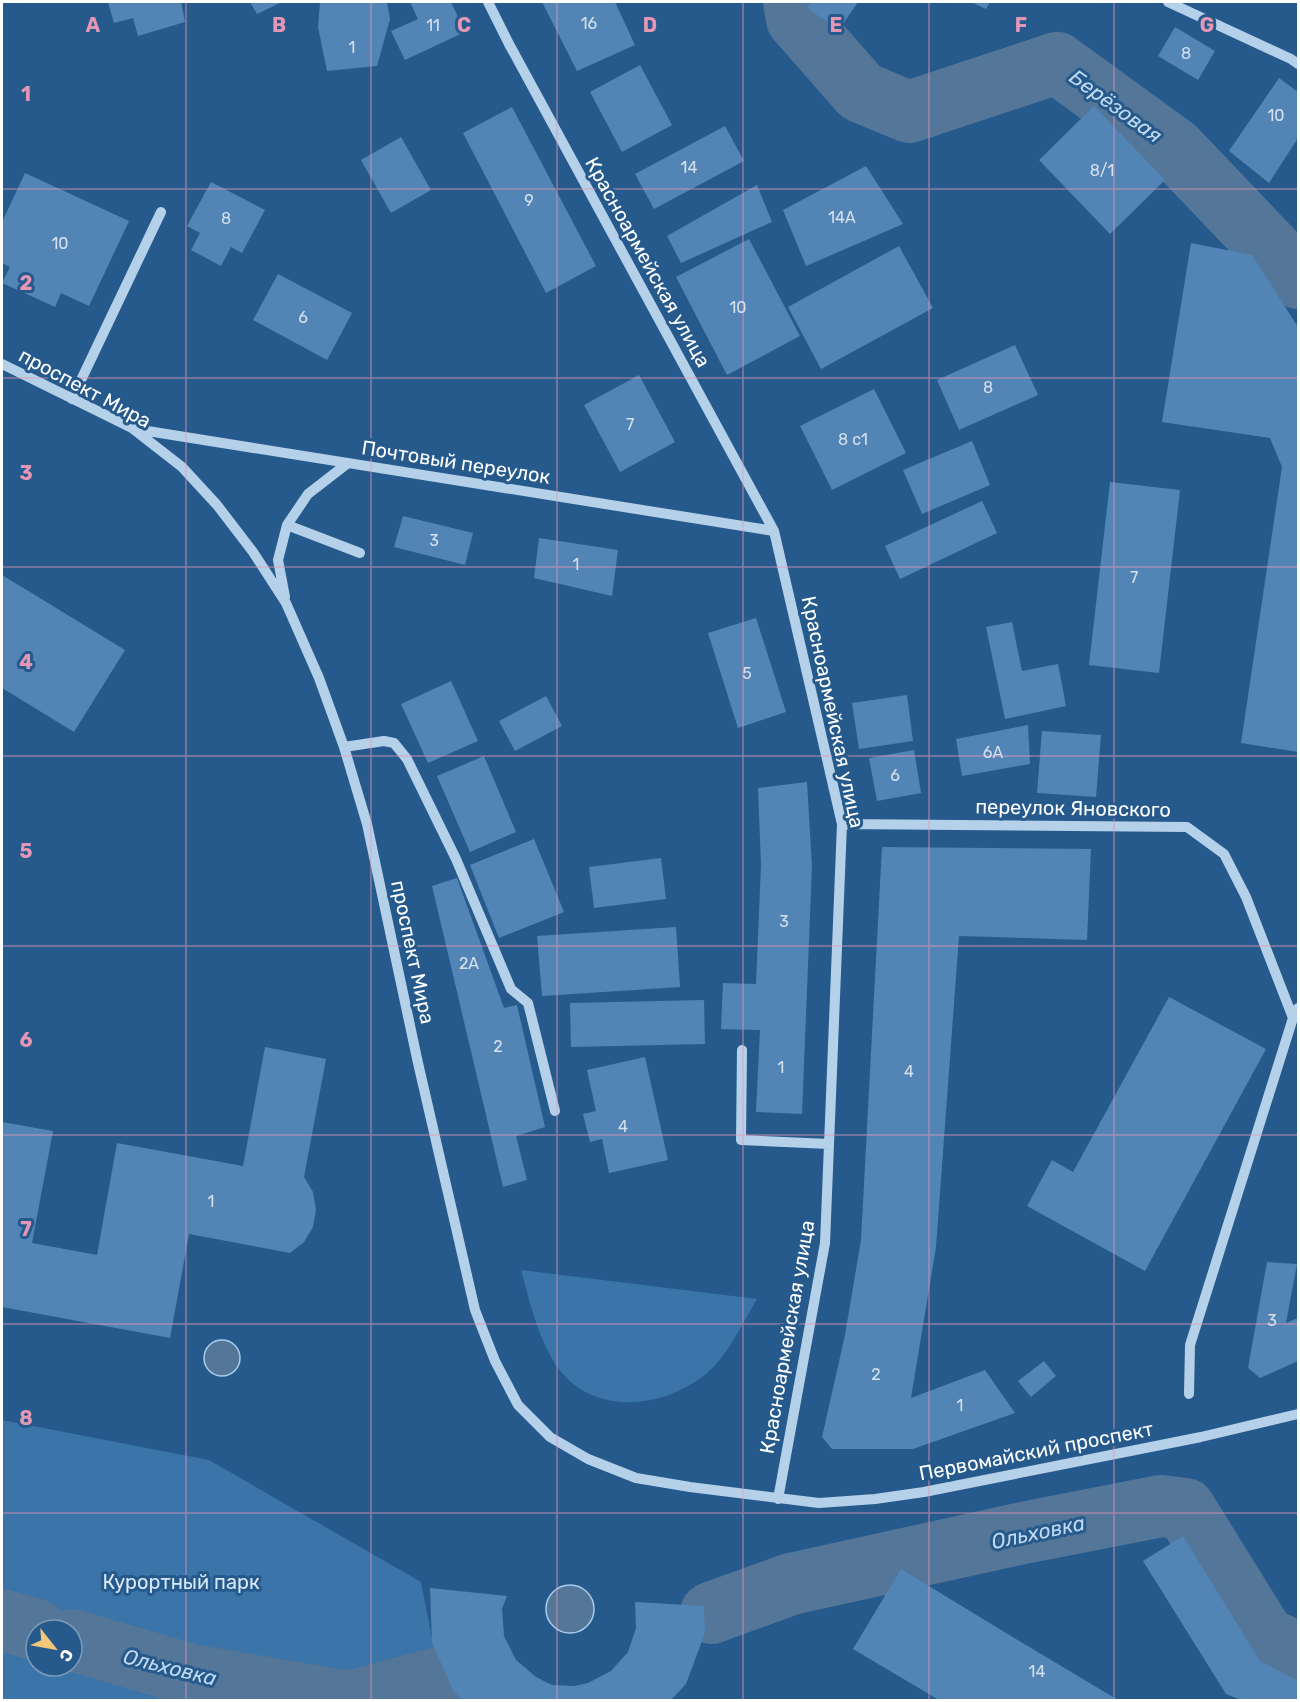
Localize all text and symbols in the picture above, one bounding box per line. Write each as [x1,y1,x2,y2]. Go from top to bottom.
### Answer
text: A [86,13,101,37]
text: B [272,13,286,37]
text: C [457,13,471,37]
text: D [643,13,657,37]
text: E [830,13,842,37]
text: F [1015,13,1027,37]
text: G [1200,13,1214,37]
house number: 16 [581,14,598,33]
house number: 11 [426,16,440,35]
house number: 1 [349,38,355,57]
house number: 8 [1181,44,1191,63]
water label: Берёзовая [1065,64,1167,148]
text: 1 [21,82,31,106]
house number: 10 [1267,106,1285,125]
street label: Красноармейская улица [580,153,716,371]
house number: 14 [681,158,697,177]
house number: 8/1 [1090,161,1114,180]
house number: 9 [524,191,534,210]
house number: 14А [828,208,856,227]
house number: 8 [221,209,231,228]
house number: 10 [51,234,69,253]
text: 2 [20,271,33,295]
house number: 10 [729,298,747,317]
house number: 6 [298,308,308,327]
street label: проспект Мира [15,343,155,433]
house number: 8 [983,378,993,397]
house number: 7 [626,415,634,434]
house number: 8 с1 [838,430,868,449]
street label: Почтовый переулок [360,435,552,489]
text: 3 [19,461,33,485]
house number: 3 [429,531,439,550]
house number: 1 [573,555,579,574]
house number: 7 [1130,568,1138,587]
street label: Красноармейская улица [797,594,869,830]
text: 4 [19,650,33,674]
house number: 5 [742,664,752,683]
house number: 6А [983,743,1003,762]
house number: 6 [890,766,900,785]
street label: переулок Яновского [975,794,1171,822]
text: 5 [20,839,33,863]
street label: проспект Мира [386,878,440,1026]
house number: 3 [779,912,789,931]
house number: 2А [459,954,479,973]
text: 6 [19,1028,33,1052]
house number: 2 [493,1037,503,1056]
house number: 1 [778,1058,784,1077]
house number: 4 [904,1062,914,1081]
house number: 4 [618,1117,628,1136]
house number: 1 [208,1192,214,1211]
text: 7 [20,1217,32,1241]
street label: Красноармейская улица [755,1218,819,1456]
house number: 3 [1267,1311,1277,1330]
house number: 2 [871,1365,881,1384]
house number: 1 [957,1396,963,1415]
text: 8 [19,1406,33,1430]
street label: Первомайский проспект [917,1416,1155,1486]
water label: Ольховка [989,1510,1087,1554]
park label: Курортный парк [102,1570,260,1594]
north arrow [24,1618,84,1678]
water label: Ольховка [121,1643,219,1691]
text: С [55,1646,77,1665]
house number: 14 [1029,1662,1045,1681]

